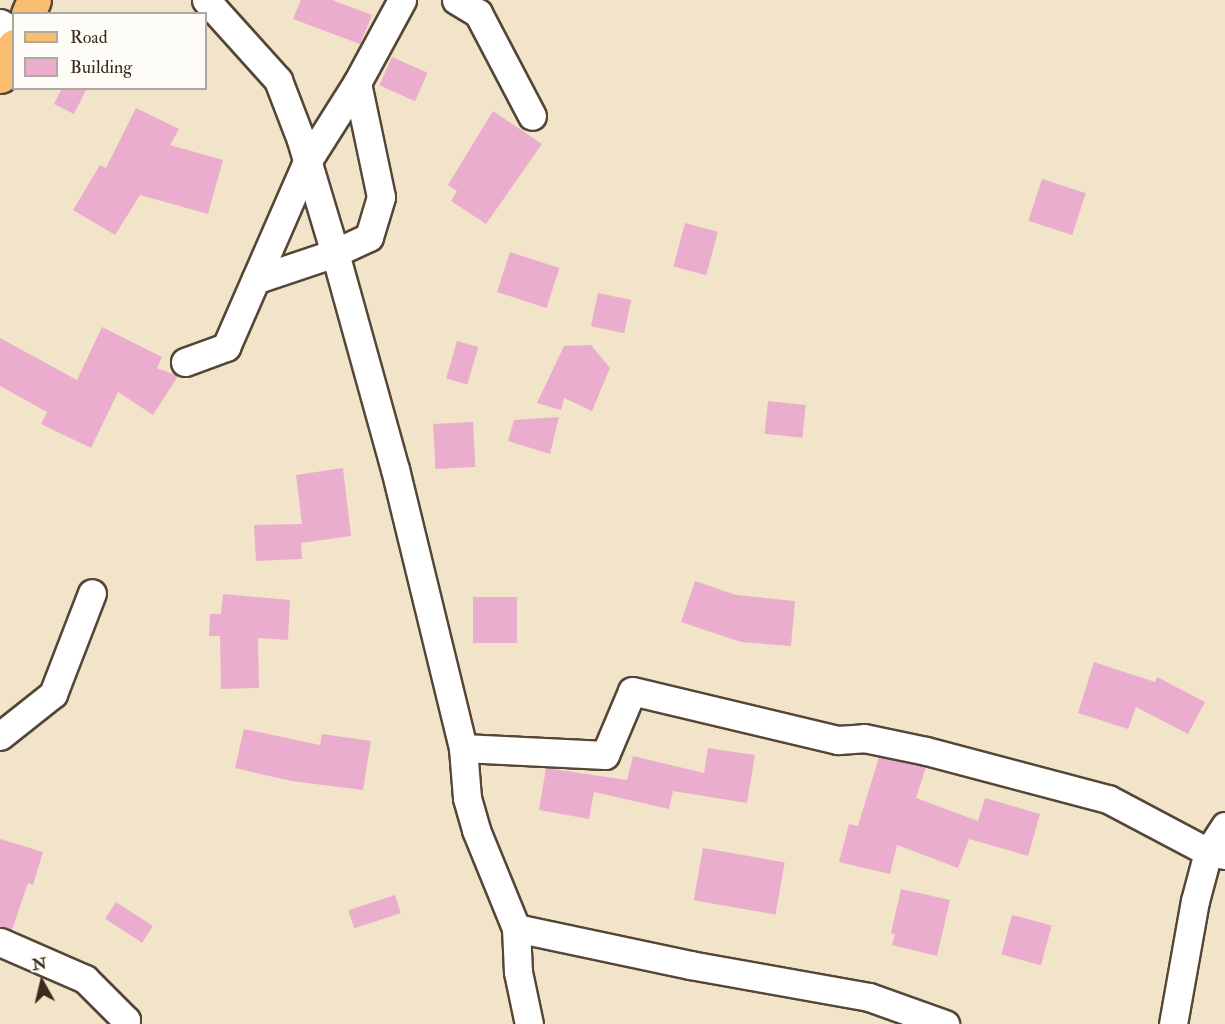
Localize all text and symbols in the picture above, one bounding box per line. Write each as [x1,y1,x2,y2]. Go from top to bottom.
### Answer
legend [12,12,207,90]
text: Road [70,26,108,49]
text: Building [70,56,132,79]
north arrow [12,952,72,1012]
text: N [31,953,48,975]

